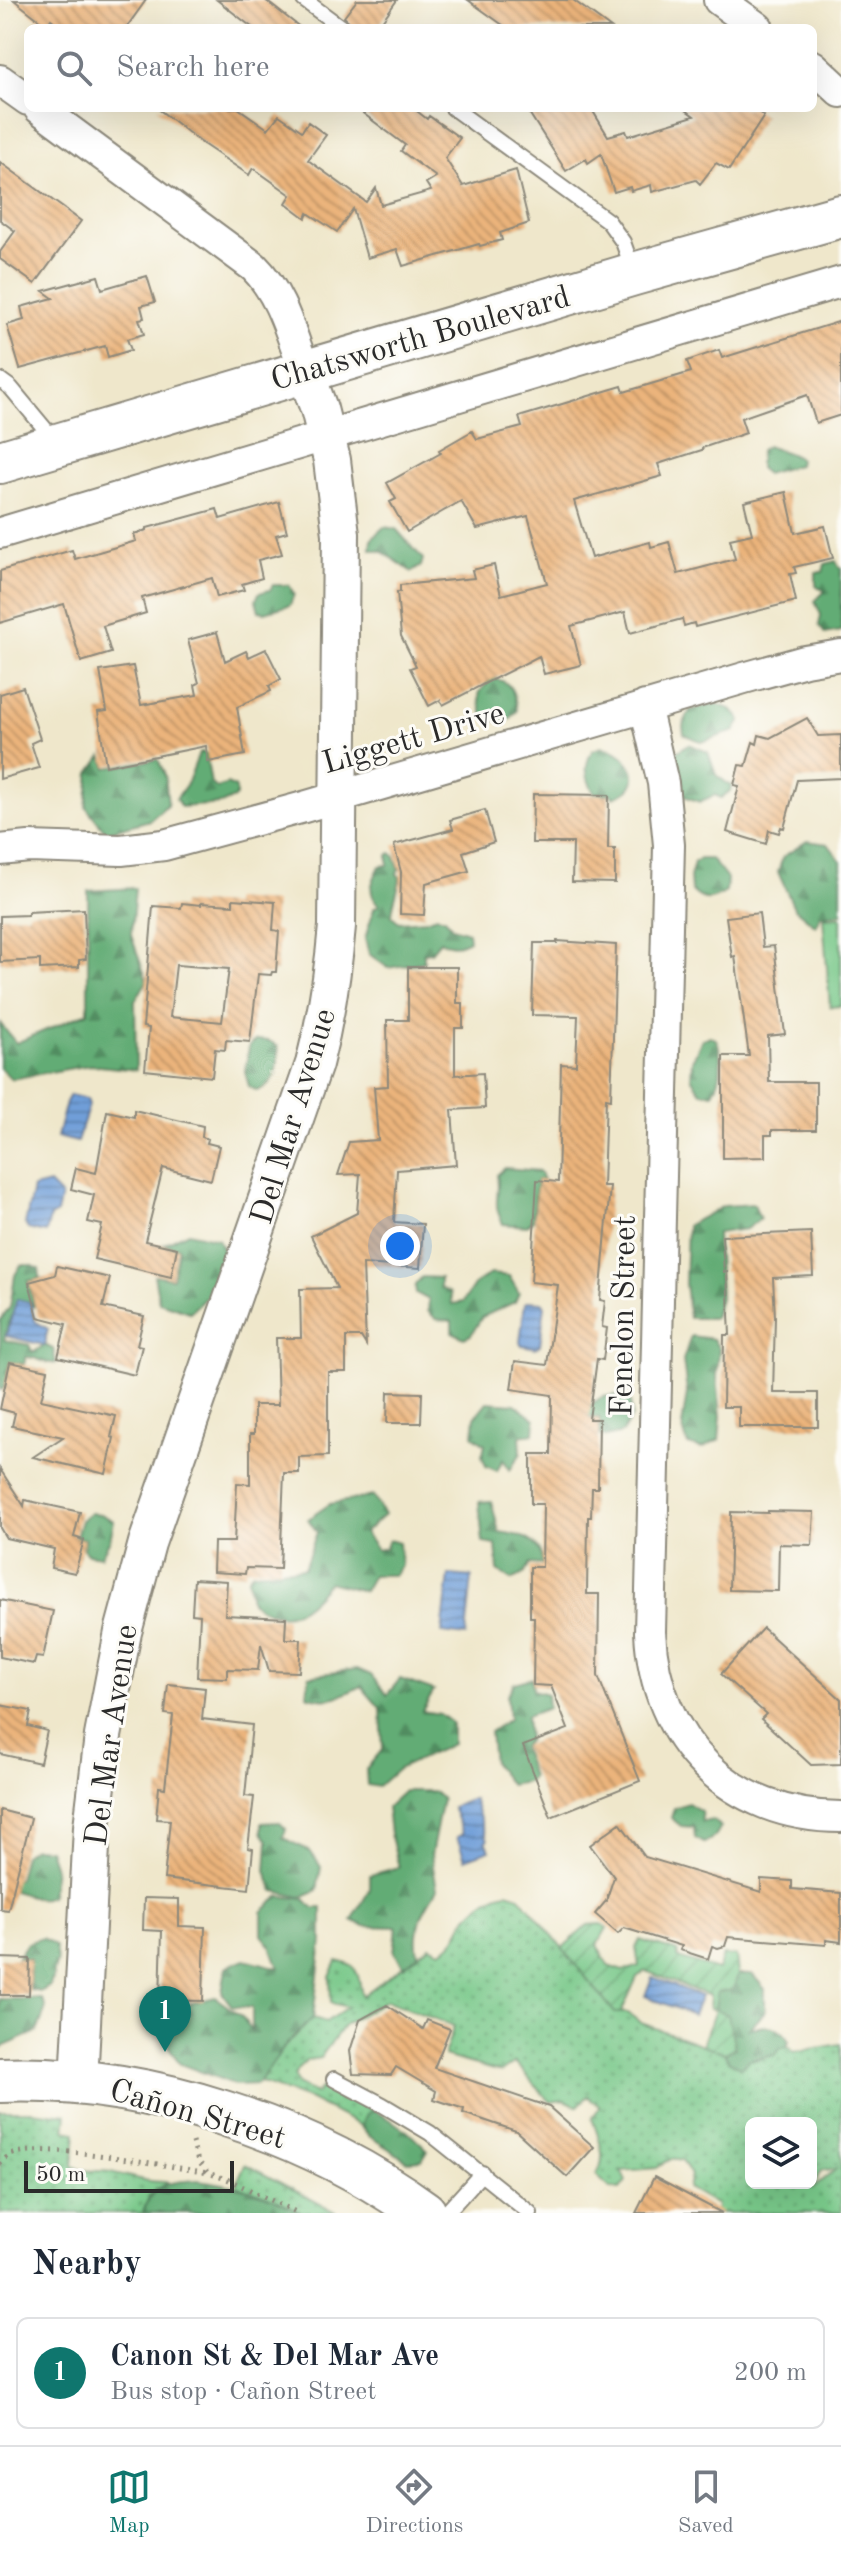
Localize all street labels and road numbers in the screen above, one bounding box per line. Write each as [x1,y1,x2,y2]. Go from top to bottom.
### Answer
street label: Chatsworth Boulevard [268,282,574,398]
street label: Liggett Drive [319,699,508,781]
street label: Del Mar Avenue [247,1005,343,1228]
street label: Fenelon Street [607,1215,643,1417]
street label: Del Mar Avenue [82,1622,144,1848]
street label: Cañon Street [106,2075,289,2156]

